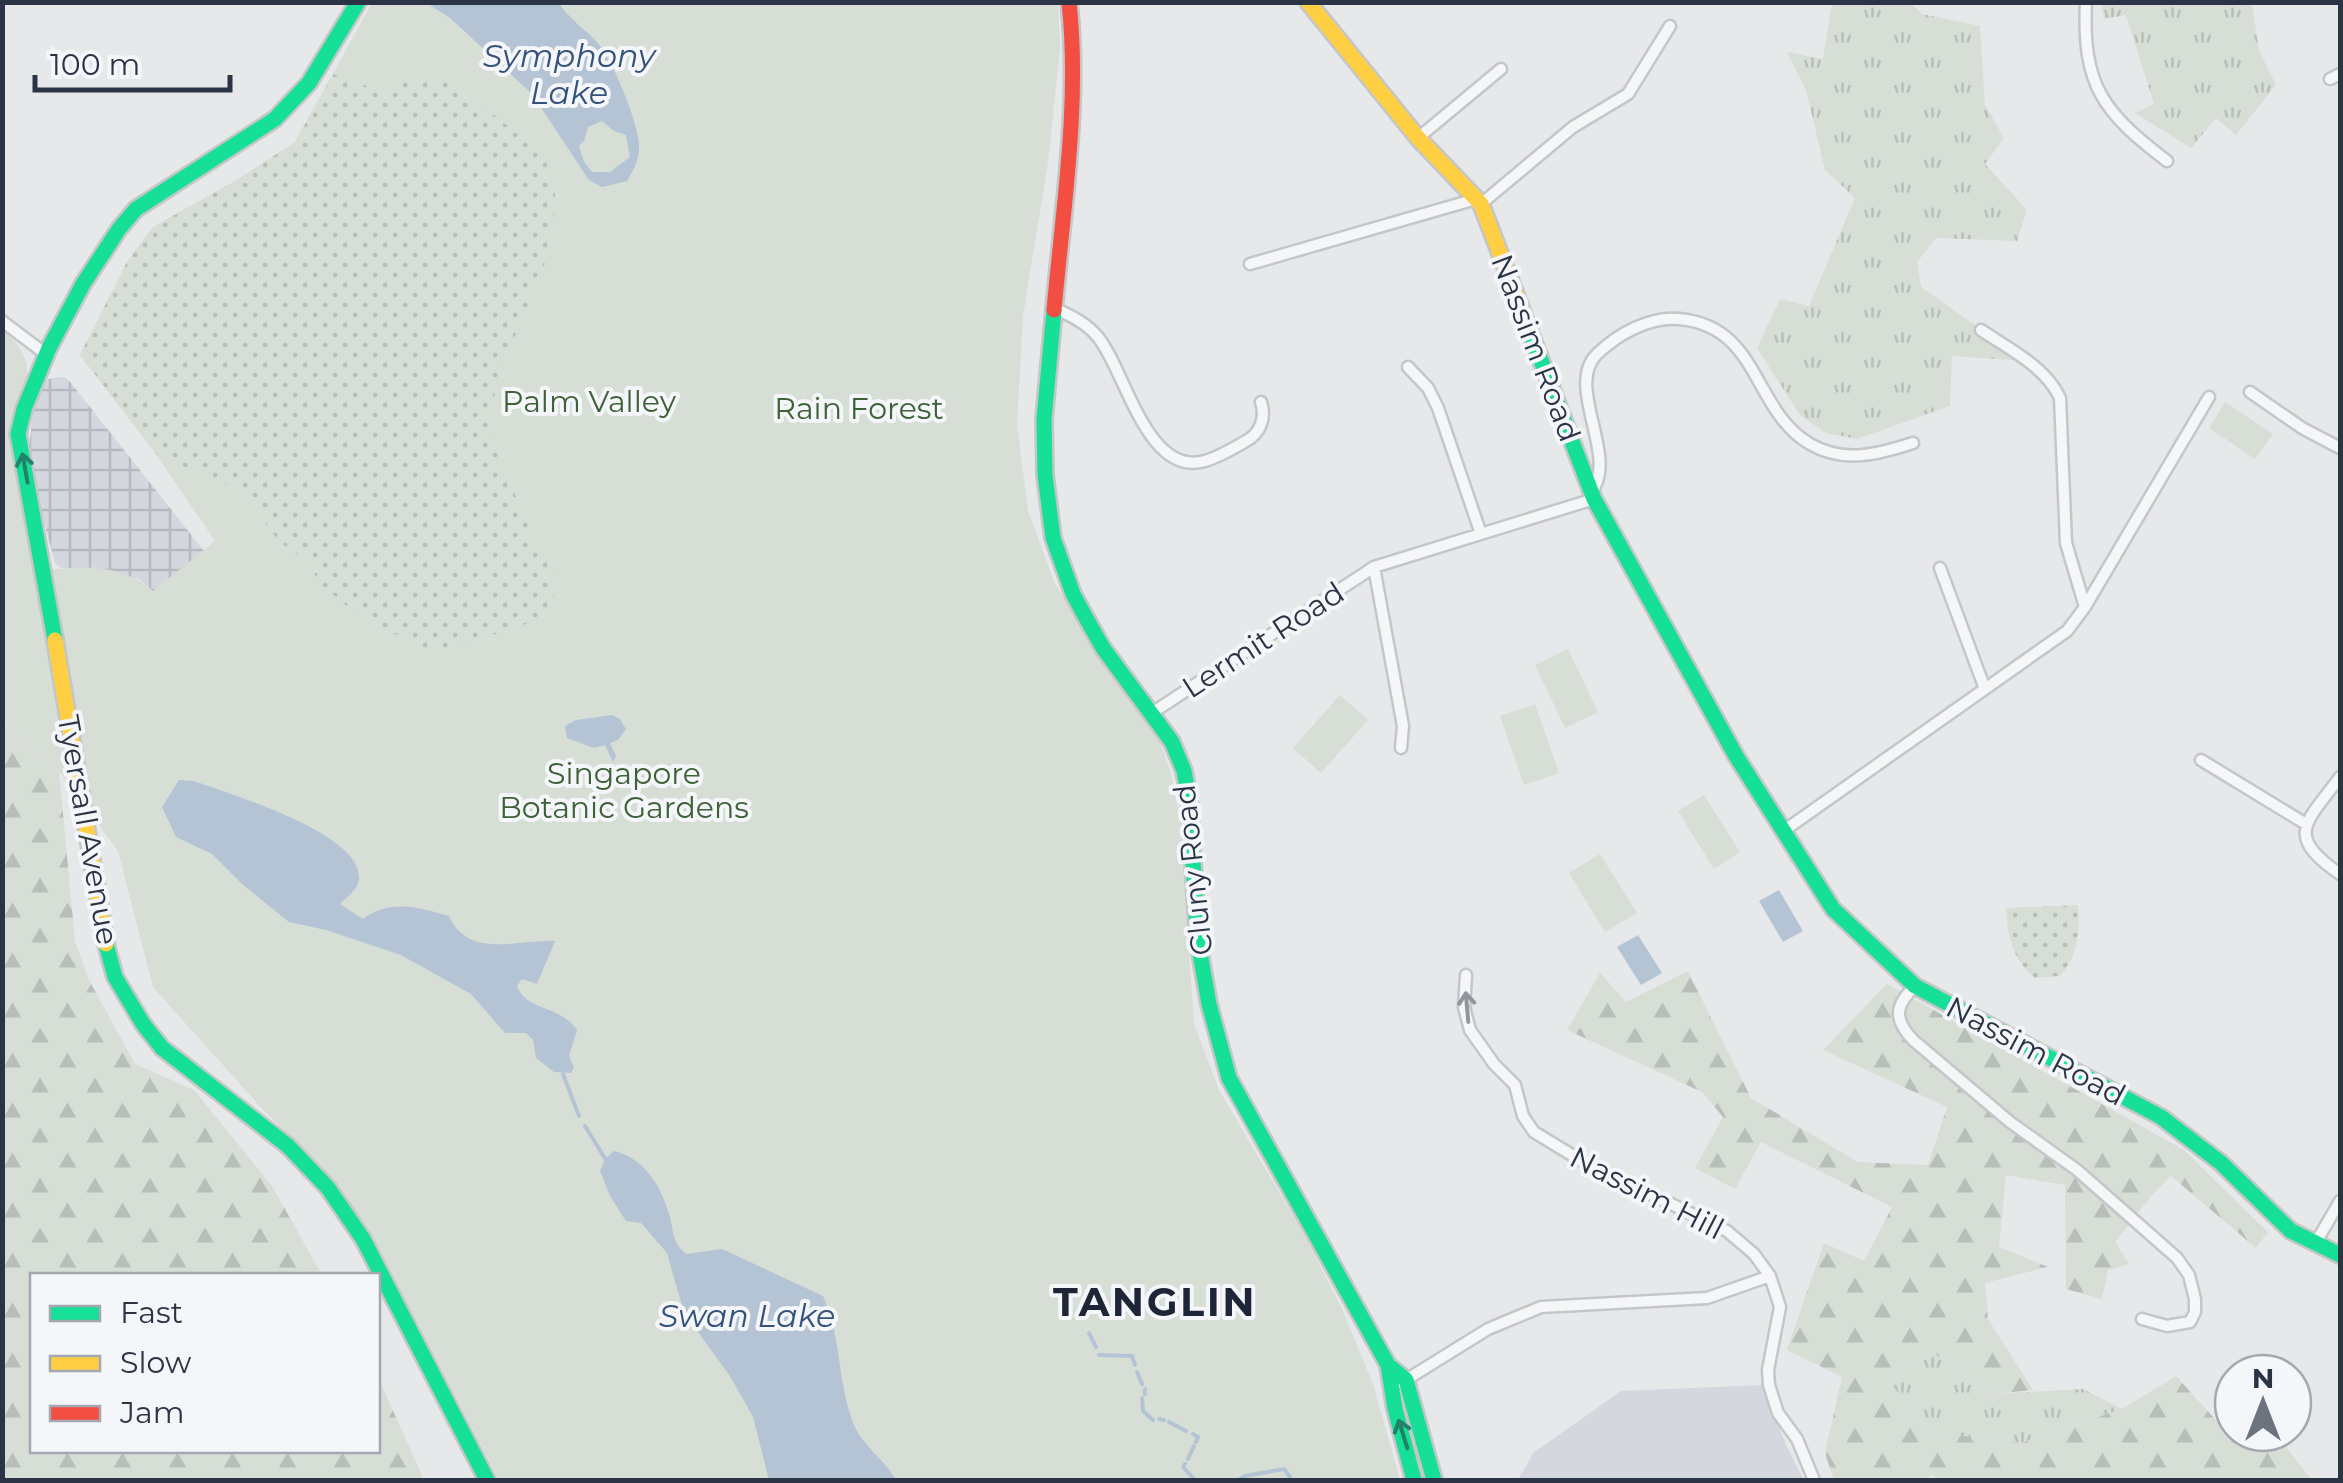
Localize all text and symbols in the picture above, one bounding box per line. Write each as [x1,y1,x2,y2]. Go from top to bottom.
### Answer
scale bar [35,30,230,92]
water label: Symphony Lake [483,36,658,112]
text: 100 m [50,46,140,83]
street label: Nassim Road [1483,249,1589,447]
park label: Palm Valley [502,383,677,420]
park label: Rain Forest [774,390,944,427]
one-way arrow [14,453,33,485]
street label: Lermit Road [1175,574,1351,706]
street label: Tyersall Avenue [50,712,126,948]
park label: Singapore Botanic Gardens [499,755,749,826]
street label: Cluny Road [1166,783,1220,957]
street label: Nassim Road [1940,988,2132,1114]
one-way arrow [1457,991,1476,1024]
street label: Nassim Hill [1564,1138,1730,1248]
legend [30,1273,380,1453]
district label: TANGLIN [1053,1277,1257,1326]
text: Fast [120,1294,183,1331]
water label: Swan Lake [659,1296,835,1335]
text: Slow [120,1344,192,1381]
north arrow [2213,1353,2313,1453]
text: N [2252,1361,2274,1395]
text: Jam [119,1394,185,1431]
one-way arrow [1393,1419,1411,1451]

